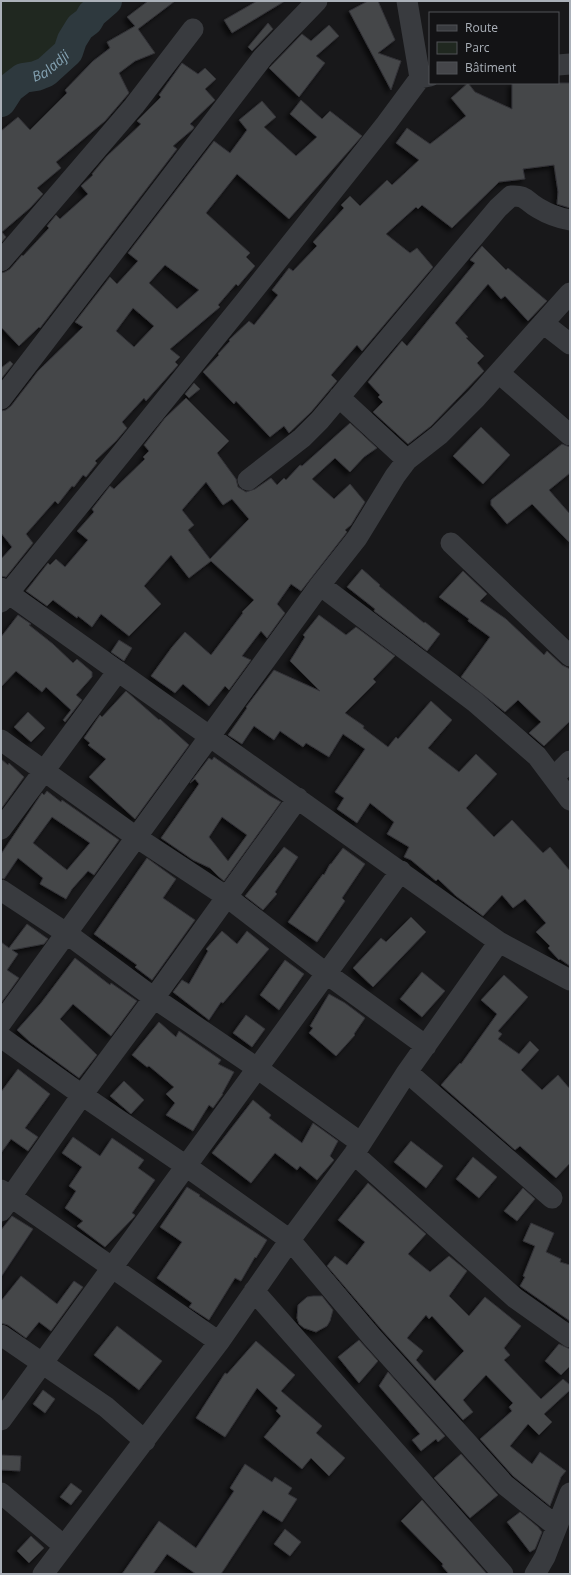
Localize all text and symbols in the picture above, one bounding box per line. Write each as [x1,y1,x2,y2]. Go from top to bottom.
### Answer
legend [429,12,559,84]
text: Route [465,19,498,36]
text: Parc [465,39,490,56]
water label: Baladji [29,45,73,86]
text: Bâtiment [465,59,516,76]

